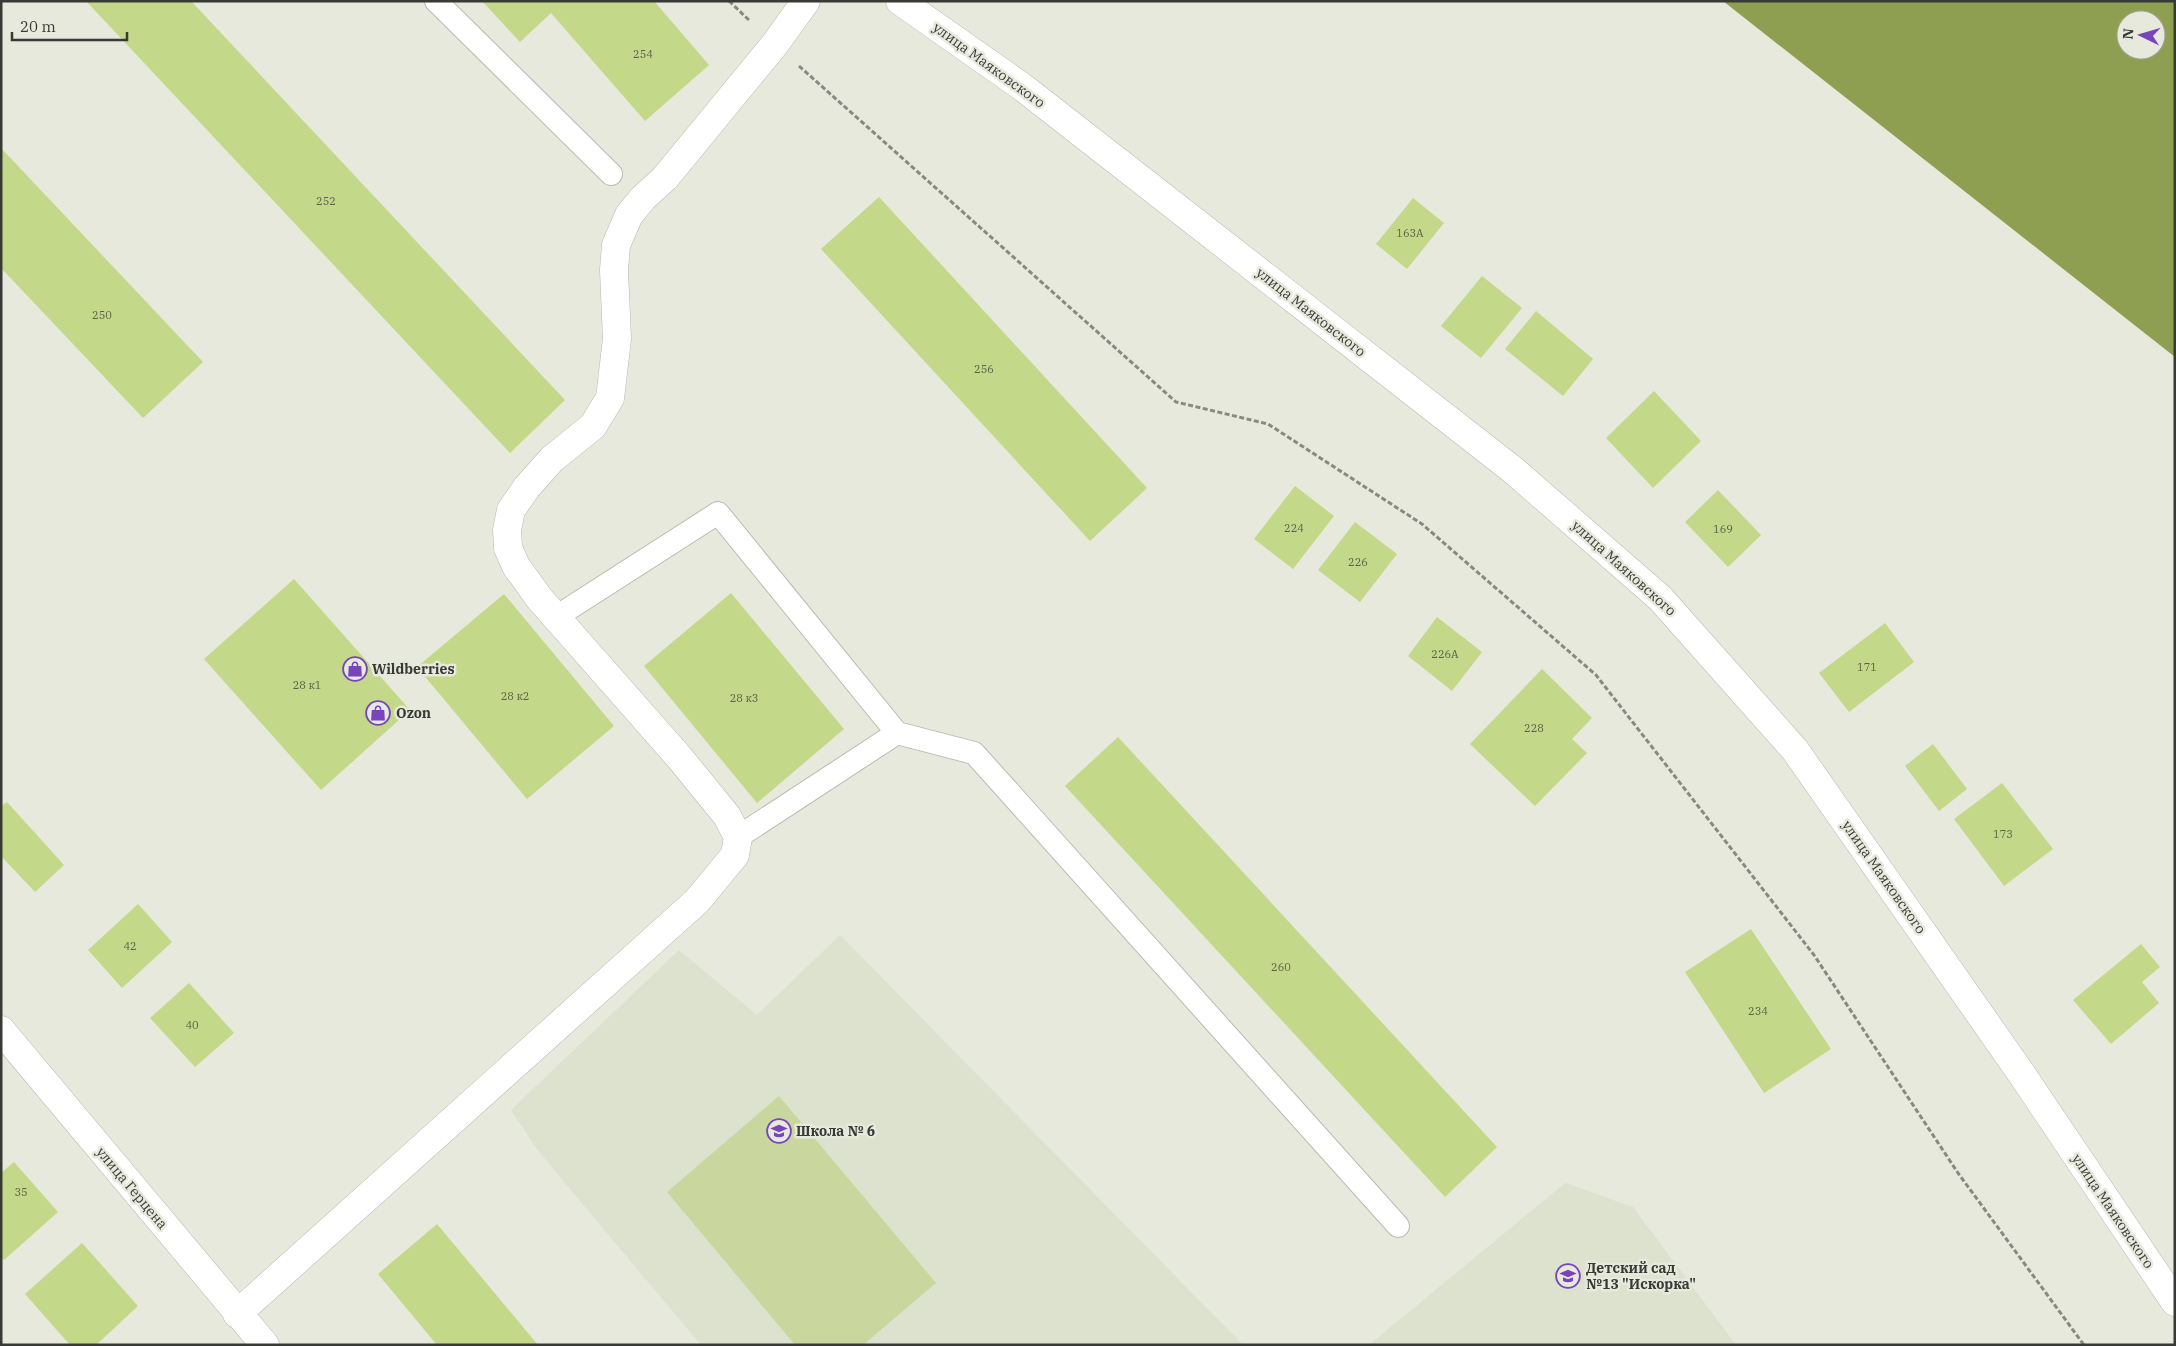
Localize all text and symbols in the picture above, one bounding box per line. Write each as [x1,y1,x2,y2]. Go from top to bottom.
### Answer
scale bar [12,10,128,42]
north arrow [2116,10,2166,60]
text: 20 m [20,17,56,36]
street label: улица Маяковского [929,18,1049,112]
text: N [2119,28,2137,40]
house number: 254 [633,47,653,61]
house number: 252 [316,194,336,208]
house number: 163А [1396,226,1424,240]
street label: улица Маяковского [1253,264,1370,360]
house number: 250 [92,308,112,322]
house number: 256 [974,362,994,376]
street label: улица Маяковского [1568,516,1680,620]
house number: 224 [1284,521,1304,535]
house number: 169 [1713,522,1733,536]
house number: 226 [1348,555,1368,569]
house number: 226А [1431,647,1459,661]
shop icon: Wildberries [342,656,368,682]
place label: Wildberries [372,660,455,678]
house number: 171 [1857,660,1877,674]
house number: 28 к1 [293,678,321,692]
house number: 28 к2 [501,689,529,703]
house number: 28 к3 [730,691,758,705]
shop icon: Ozon [365,700,391,726]
place label: Ozon [396,704,431,722]
house number: 228 [1524,721,1544,735]
street label: улица Маяковского [1838,817,1930,937]
house number: 173 [1993,827,2013,841]
house number: 42 [123,939,137,953]
house number: 260 [1271,960,1291,974]
house number: 234 [1748,1004,1768,1018]
house number: 40 [185,1018,199,1032]
school or university icon: Школа № 6 [766,1118,792,1144]
place label: Школа № 6 [796,1122,875,1140]
street label: улица Герцена [92,1143,172,1233]
street label: улица Маяковского [2068,1150,2158,1272]
house number: 35 [14,1185,28,1199]
place label: Детский сад №13 "Искорка" [1586,1259,1696,1293]
school or university icon: Детский сад №13 "Искорка" [1555,1263,1581,1289]

